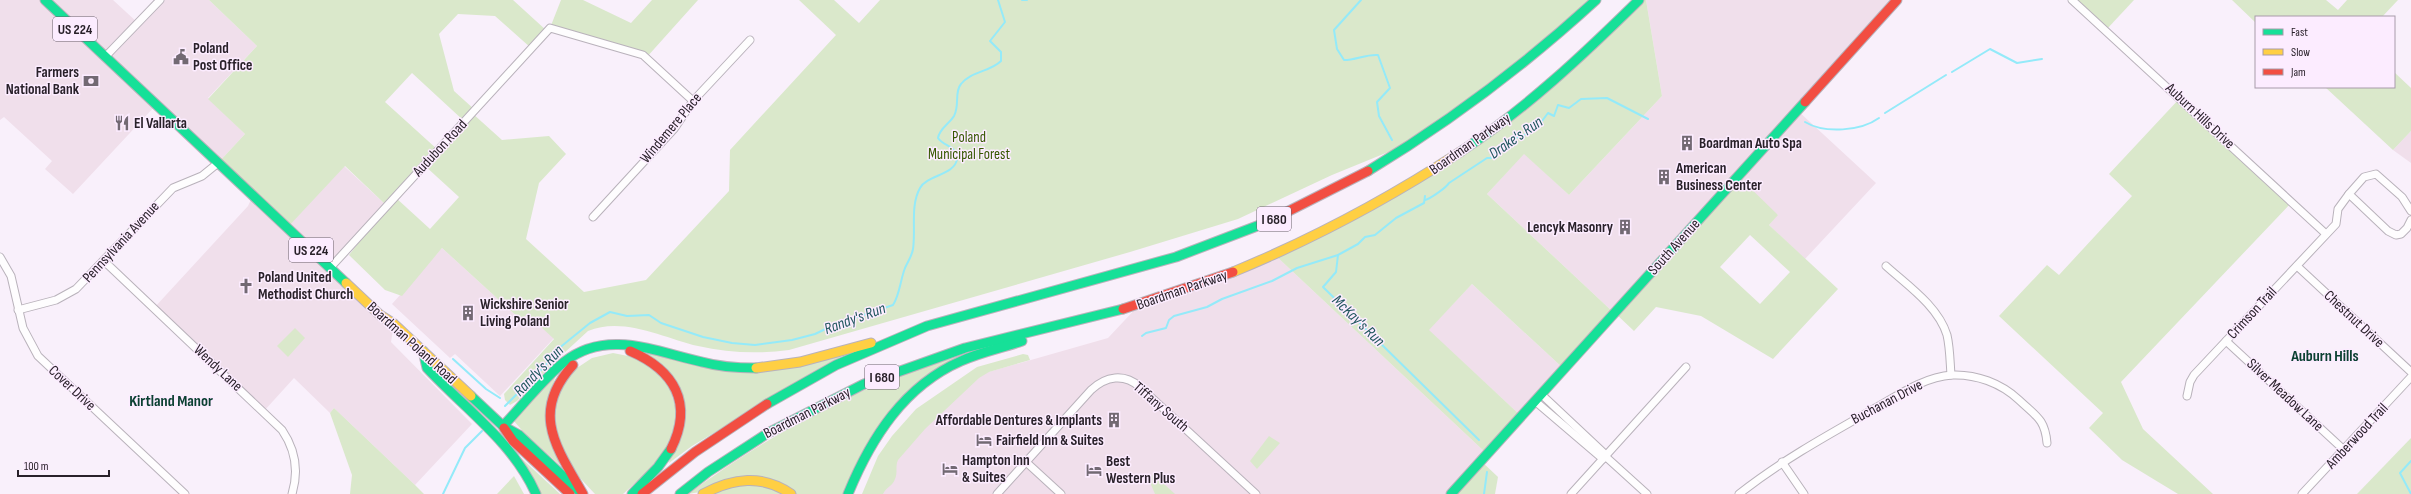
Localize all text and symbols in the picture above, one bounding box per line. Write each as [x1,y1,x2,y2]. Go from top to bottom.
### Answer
legend [2255,16,2395,88]
road number: US 224 [53,17,97,41]
text: Fast [2291,25,2308,40]
place label: Poland Post Office [193,39,253,75]
text: Slow [2291,45,2310,60]
public building icon: Poland Post Office [172,48,190,66]
place label: Farmers National Bank [6,63,80,99]
text: Jam [2290,65,2306,80]
bank icon: Farmers National Bank [82,72,100,90]
street label: Auburn Hills Drive [2161,78,2239,153]
street label: Windemere Place [636,89,706,167]
street label: Boardman Parkway [1426,109,1514,179]
water label: Drake's Run [1485,112,1547,163]
restaurant icon: El Vallarta [113,114,131,132]
place label: El Vallarta [134,114,187,133]
street label: Audubon Road [408,115,471,181]
park label: Poland Municipal Forest [928,128,1010,164]
building icon: Boardman Auto Spa [1678,134,1696,152]
place label: Boardman Auto Spa [1699,134,1802,153]
place label: American Business Center [1675,159,1762,195]
building icon: American Business Center [1655,168,1673,186]
street label: Pennsylvania Avenue [78,197,164,287]
road number: I 680 [1257,207,1291,231]
street label: South Avenue [1644,215,1704,279]
place label: Lencyk Masonry [1527,218,1614,237]
building icon: Lencyk Masonry [1616,218,1634,236]
road number: US 224 [289,238,333,262]
street label: Boardman Parkway [1134,266,1230,314]
place label: Poland United Methodist Church [258,268,353,304]
church icon: Poland United Methodist Church [237,277,255,295]
street label: Crimson Trail [2223,283,2281,343]
street label: Chestnut Drive [2320,286,2388,352]
water label: McKay's Run [1328,291,1389,351]
place label: Wickshire Senior Living Poland [480,295,569,331]
street label: Boardman Poland Road [363,298,461,388]
water label: Randy's Run [822,299,889,339]
building icon: Wickshire Senior Living Poland [459,304,477,322]
street label: Wendy Lane [190,341,246,395]
water label: Randy's Run [510,341,568,401]
district label: Auburn Hills [2290,347,2359,366]
street label: Silver Meadow Lane [2243,355,2327,435]
street label: Cover Drive [44,361,100,415]
road number: I 680 [865,365,899,389]
street label: Buchanan Drive [1848,375,1926,429]
street label: Tiffany South [1129,378,1193,436]
street label: Boardman Parkway [760,383,854,443]
district label: Kirtland Manor [129,392,213,411]
street label: Amberwood Trail [2321,399,2392,474]
place label: Affordable Dentures & Implants [935,411,1102,430]
building icon: Affordable Dentures & Implants [1105,411,1123,429]
hotel icon: Fairfield Inn & Suites [975,431,993,449]
place label: Fairfield Inn & Suites [996,431,1104,450]
place label: Hampton Inn & Suites [962,451,1030,487]
scale bar [18,452,109,478]
place label: Best Western Plus [1106,452,1176,488]
text: 100 m [24,459,49,474]
hotel icon: Hampton Inn & Suites [941,460,959,478]
hotel icon: Best Western Plus [1085,461,1103,479]

